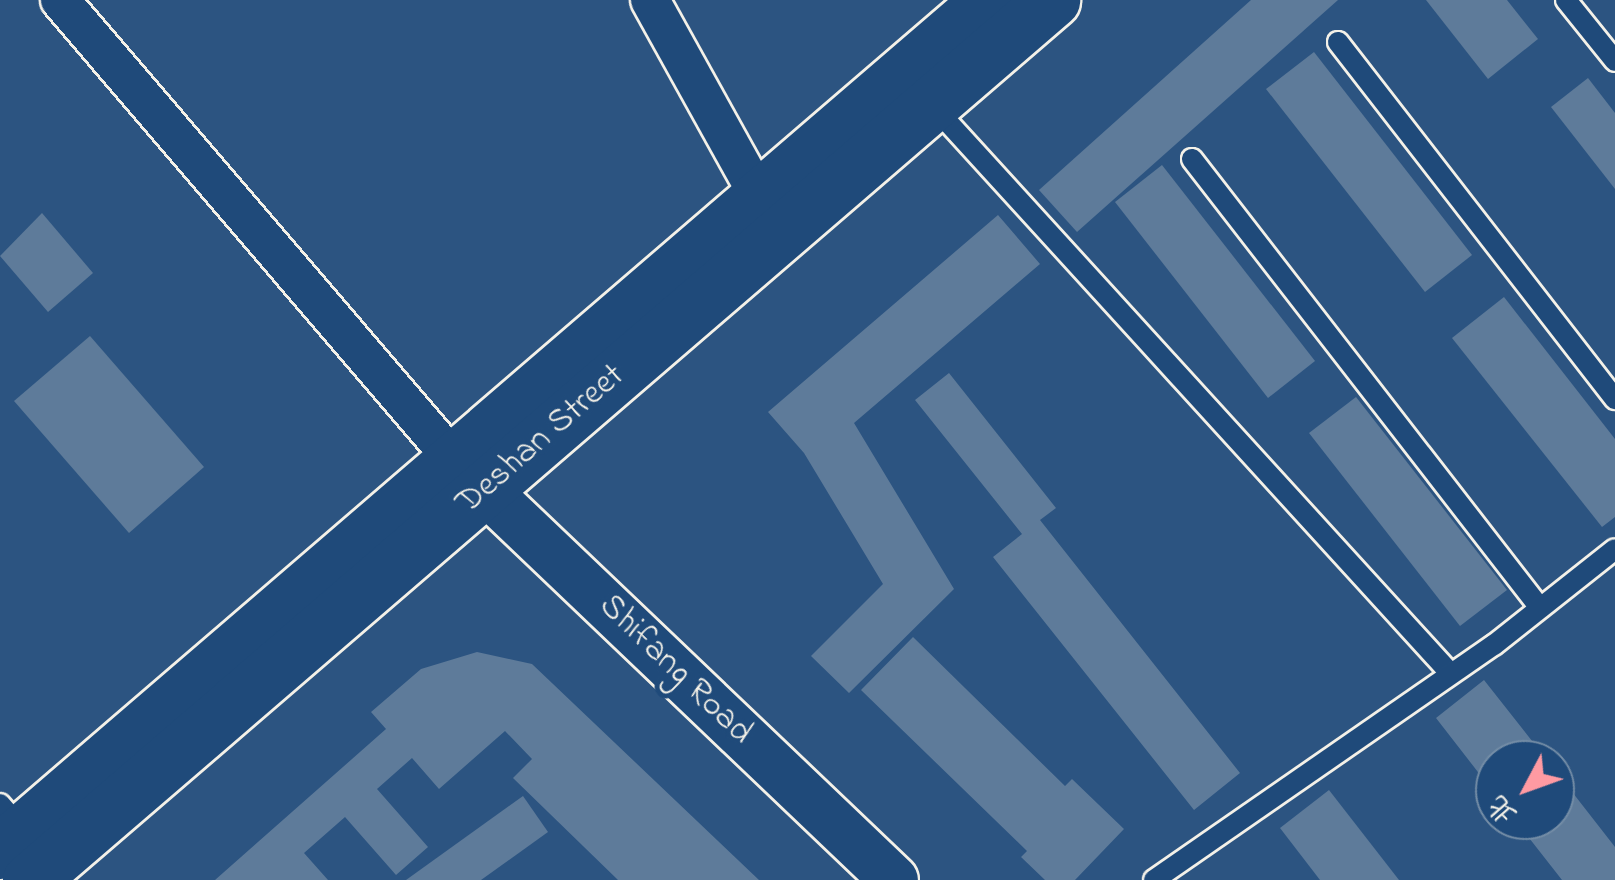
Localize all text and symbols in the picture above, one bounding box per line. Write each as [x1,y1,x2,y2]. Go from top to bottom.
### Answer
street label: Deshan Street [448,356,634,524]
street label: Shifang Road [589,586,761,754]
north arrow [1475,740,1575,840]
text: 北 [1479,785,1528,833]

